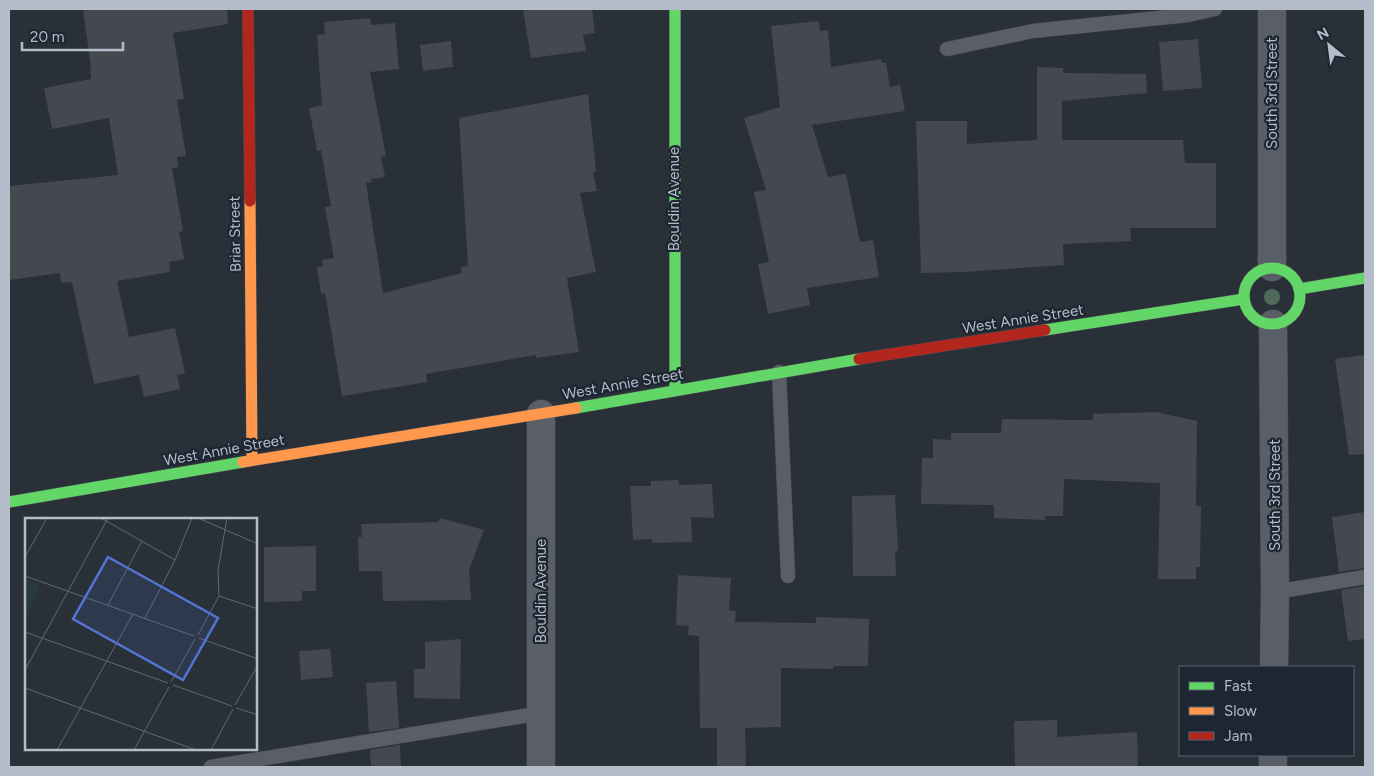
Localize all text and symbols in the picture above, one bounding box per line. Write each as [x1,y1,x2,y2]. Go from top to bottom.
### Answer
scale bar [22,20,124,52]
north arrow [1304,20,1354,70]
text: N [1314,24,1332,44]
text: 20 m [30,28,64,46]
street label: South 3rd Street [1263,37,1281,149]
street label: Bouldin Avenue [665,147,683,251]
street label: Briar Street [225,195,245,272]
street label: West Annie Street [961,300,1085,337]
street label: West Annie Street [561,364,685,404]
street label: West Annie Street [162,430,286,470]
street label: South 3rd Street [1266,439,1284,551]
inset map [25,518,258,751]
street label: Bouldin Avenue [532,539,550,643]
legend [1179,666,1354,756]
text: Fast [1224,677,1253,695]
text: Slow [1224,702,1257,720]
text: Jam [1224,727,1252,745]

